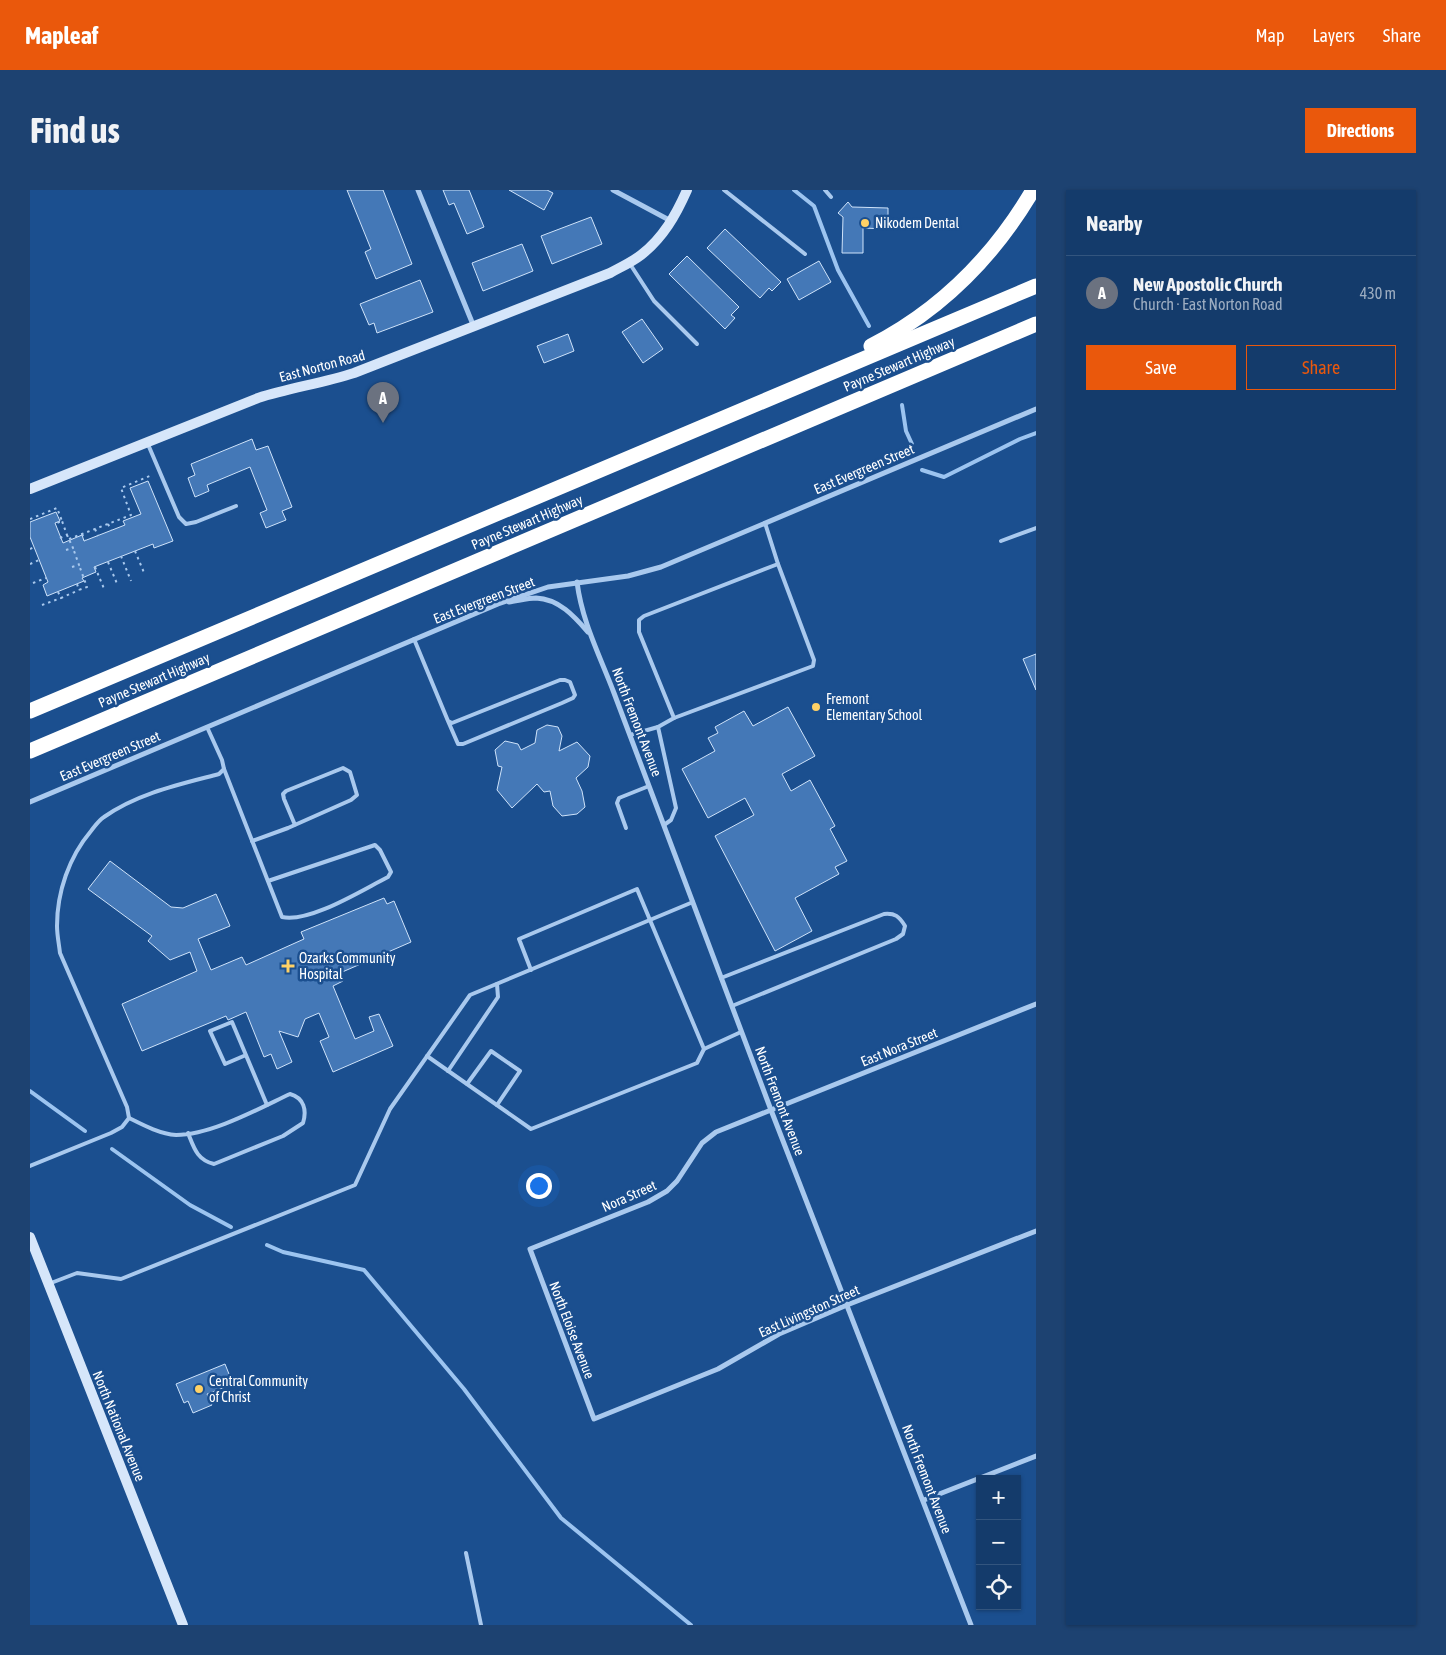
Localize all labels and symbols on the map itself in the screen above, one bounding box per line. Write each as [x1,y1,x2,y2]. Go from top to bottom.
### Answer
place label: Nikodem Dental [875,215,959,231]
marker: Nikodem Dental [859,217,871,229]
street label: Payne Stewart Highway [841,333,957,395]
street label: East Norton Road [277,347,367,385]
pin: A [367,382,399,423]
street label: East Evergreen Street [812,441,916,497]
street label: Payne Stewart Highway [469,491,585,553]
street label: East Evergreen Street [431,573,537,627]
street label: Payne Stewart Highway [96,649,212,711]
street label: North Fremont Avenue [609,665,665,779]
place label: Fremont Elementary School [826,691,922,723]
marker: Fremont Elementary School [810,701,822,713]
street label: East Evergreen Street [58,728,162,784]
place label: Ozarks Community Hospital [299,950,396,982]
marker: Ozarks Community Hospital [281,959,295,973]
street label: East Nora Street [858,1024,940,1070]
street label: North Fremont Avenue [752,1044,808,1158]
your location [526,1173,552,1199]
street label: Nora Street [599,1177,659,1215]
street label: North Eloise Avenue [546,1279,598,1381]
street label: East Livingston Street [756,1282,862,1340]
street label: North National Avenue [90,1368,148,1484]
place label: Central Community of Christ [209,1373,308,1405]
marker: Central Community of Christ [193,1383,205,1395]
street label: North Fremont Avenue [899,1422,955,1536]

